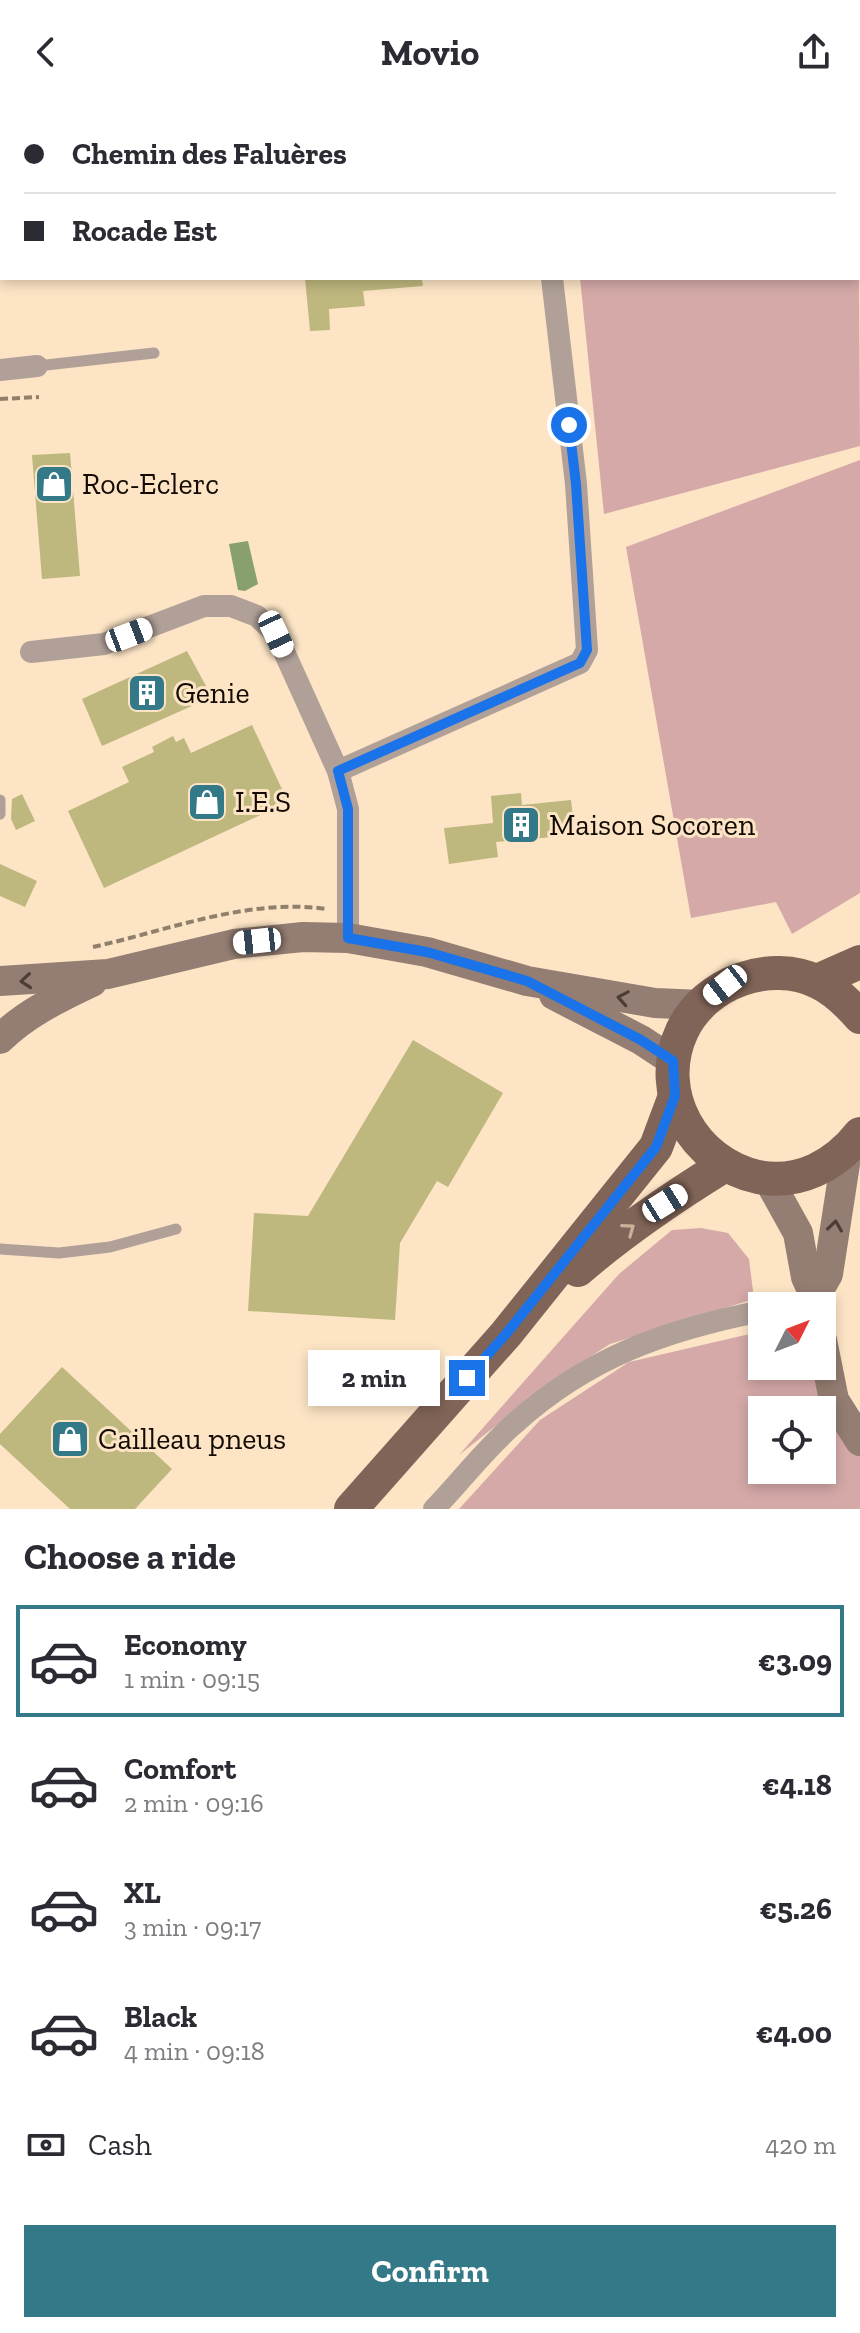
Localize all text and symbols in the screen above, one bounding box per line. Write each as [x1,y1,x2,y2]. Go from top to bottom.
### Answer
icon: back [24,30,68,74]
icon: share [792,30,836,74]
text: Movio [381,31,479,74]
text: Chemin des Faluères [72,136,347,172]
text: Rocade Est [72,213,217,249]
route start [551,407,587,443]
shop icon: Roc-Eclerc [33,463,75,505]
place label: Roc-Eclerc [82,466,219,502]
car [255,607,297,661]
car [102,615,156,655]
building icon: Genie [126,672,168,714]
place label: Genie [175,675,250,711]
shop icon: I.E.S [186,781,228,823]
place label: I.E.S [235,784,291,820]
building icon: Maison Socoren [500,804,542,846]
place label: Maison Socoren [549,807,755,843]
car [232,927,282,955]
car [699,961,751,1009]
one-way arrow [19,972,32,989]
one-way arrow [616,990,630,1007]
car [638,1180,692,1226]
one-way arrow [826,1219,843,1232]
one-way arrow [620,1224,634,1238]
north arrow [748,1292,836,1380]
map controls [748,1292,836,1484]
callout: 2 min [307,1350,439,1406]
route end [449,1360,485,1396]
text: 2 min [342,1362,406,1394]
button: locate [748,1396,836,1484]
shop icon: Cailleau pneus [49,1418,91,1460]
place label: Cailleau pneus [98,1421,286,1457]
text: Choose a ride [24,1535,236,1578]
icon: car [28,1625,100,1697]
text: Economy [124,1627,247,1663]
text: €3.09 [758,1643,832,1679]
text: 1 min · 09:15 [124,1663,260,1695]
icon: car [28,1749,100,1821]
text: Comfort [124,1751,236,1787]
text: €4.18 [762,1767,832,1803]
text: 2 min · 09:16 [124,1787,264,1819]
icon: car [28,1873,100,1945]
text: XL [124,1875,161,1911]
text: €5.26 [760,1891,832,1927]
text: 3 min · 09:17 [124,1911,261,1943]
icon: car [28,1997,100,2069]
text: Black [124,1999,197,2035]
text: €4.00 [756,2015,832,2051]
text: 4 min · 09:18 [124,2035,265,2067]
icon: cash [24,2123,68,2167]
text: Cash [88,2127,152,2163]
text: 420 m [765,2129,836,2161]
button: Confirm [24,2225,836,2317]

